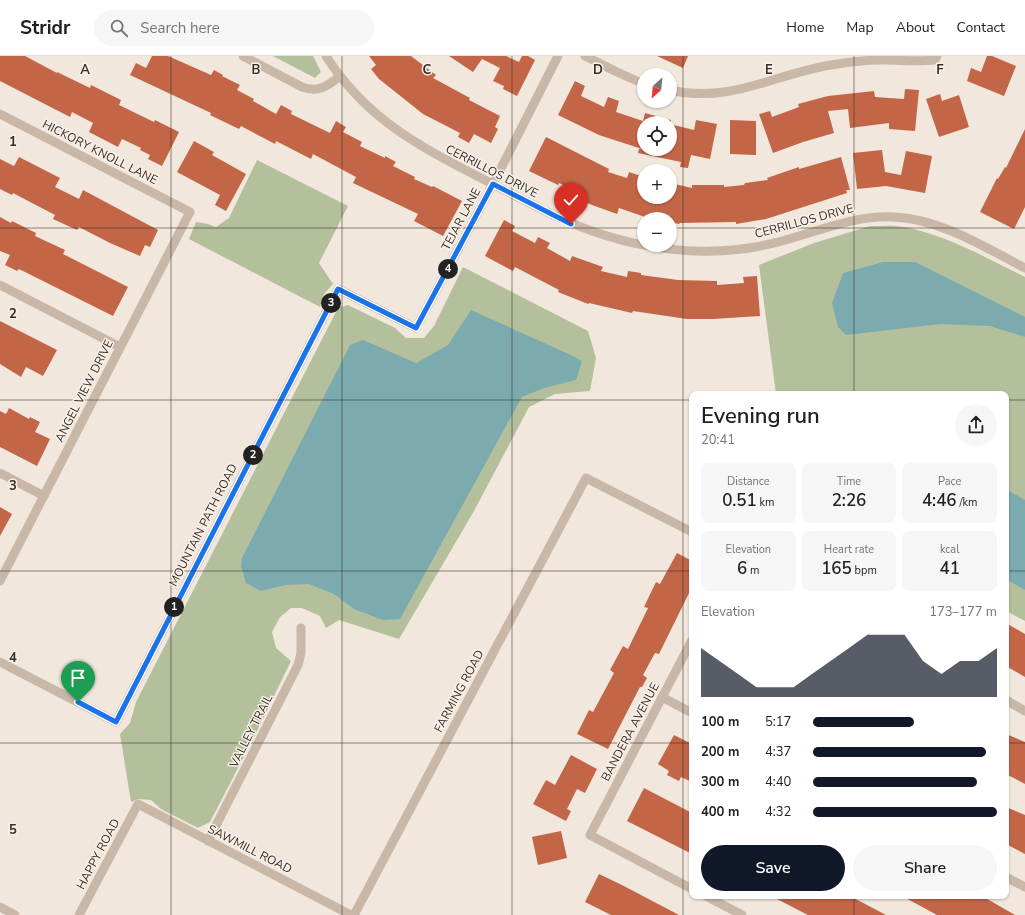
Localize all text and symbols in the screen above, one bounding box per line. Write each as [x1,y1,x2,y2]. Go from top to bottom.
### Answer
search box [94,10,374,46]
text: Stridr [20,15,70,41]
icon: search [108,17,130,39]
text: Search here [140,18,220,38]
text: Home [786,18,824,37]
text: Map [846,18,874,37]
text: About [896,18,935,37]
text: Contact [957,18,1005,37]
text: A [80,61,90,79]
text: B [252,61,261,79]
text: C [423,61,432,79]
text: D [593,61,603,79]
text: E [765,61,773,79]
text: F [936,61,944,79]
north arrow [637,68,677,108]
map controls [637,68,677,252]
street label: HICKORY KNOLL LANE [40,116,160,188]
button: locate [637,116,677,156]
text: 1 [9,133,17,151]
street label: CERRILLOS DRIVE [443,141,541,201]
button: + [637,164,677,204]
pin [554,183,588,224]
street label: TEJAR LANE [438,185,484,253]
icon: check [560,189,582,211]
street label: CERRILLOS DRIVE [753,200,855,242]
button: − [637,212,677,252]
pin: 4 [438,259,458,279]
text: 4 [445,261,451,276]
pin: 3 [321,293,341,313]
text: 3 [328,295,334,310]
text: 2 [9,305,17,323]
street label: ANGEL VIEW DRIVE [51,337,117,445]
text: Evening run [701,401,820,431]
button: share [955,404,997,446]
text: 20:41 [701,431,735,449]
pin: 2 [243,445,263,465]
text: 2 [250,447,256,462]
street label: MOUNTAIN PATH ROAD [165,461,241,589]
text: Distance [727,474,770,489]
text: Time [837,474,861,489]
text: Pace [938,474,961,489]
text: 3 [9,477,17,495]
text: 0.51 [722,489,757,512]
text: 2:26 [832,489,866,512]
text: 4:46 [922,489,957,512]
text: km [757,495,775,510]
text: /km [957,495,977,510]
text: Elevation [726,542,771,557]
text: Heart rate [824,542,874,557]
text: kcal [940,542,959,557]
text: 6 [737,557,747,580]
text: 165 [821,557,852,580]
text: 41 [939,557,960,580]
text: m [747,563,760,578]
text: bpm [852,563,877,578]
pin: 1 [164,597,184,617]
text: 1 [171,599,177,614]
text: Elevation [701,603,755,621]
text: 173–177 m [929,603,997,621]
street label: FARMING ROAD [430,647,488,735]
text: 4 [9,649,17,667]
pin [61,661,95,702]
icon: arrive [67,667,89,689]
street label: BANDERA AVENUE [597,680,663,784]
street label: VALLEY TRAIL [225,691,277,771]
text: 100 m [701,713,739,731]
text: 5:17 [765,713,791,731]
text: 200 m [701,743,739,761]
text: 4:37 [765,743,791,761]
text: 300 m [701,773,739,791]
text: 4:40 [765,773,791,791]
text: 400 m [701,803,739,821]
text: 4:32 [765,803,791,821]
street label: HAPPY ROAD [73,816,123,892]
text: 5 [9,821,17,839]
street label: SAWMILL ROAD [205,821,295,877]
button: Save [701,845,845,891]
button: Share [853,845,997,891]

